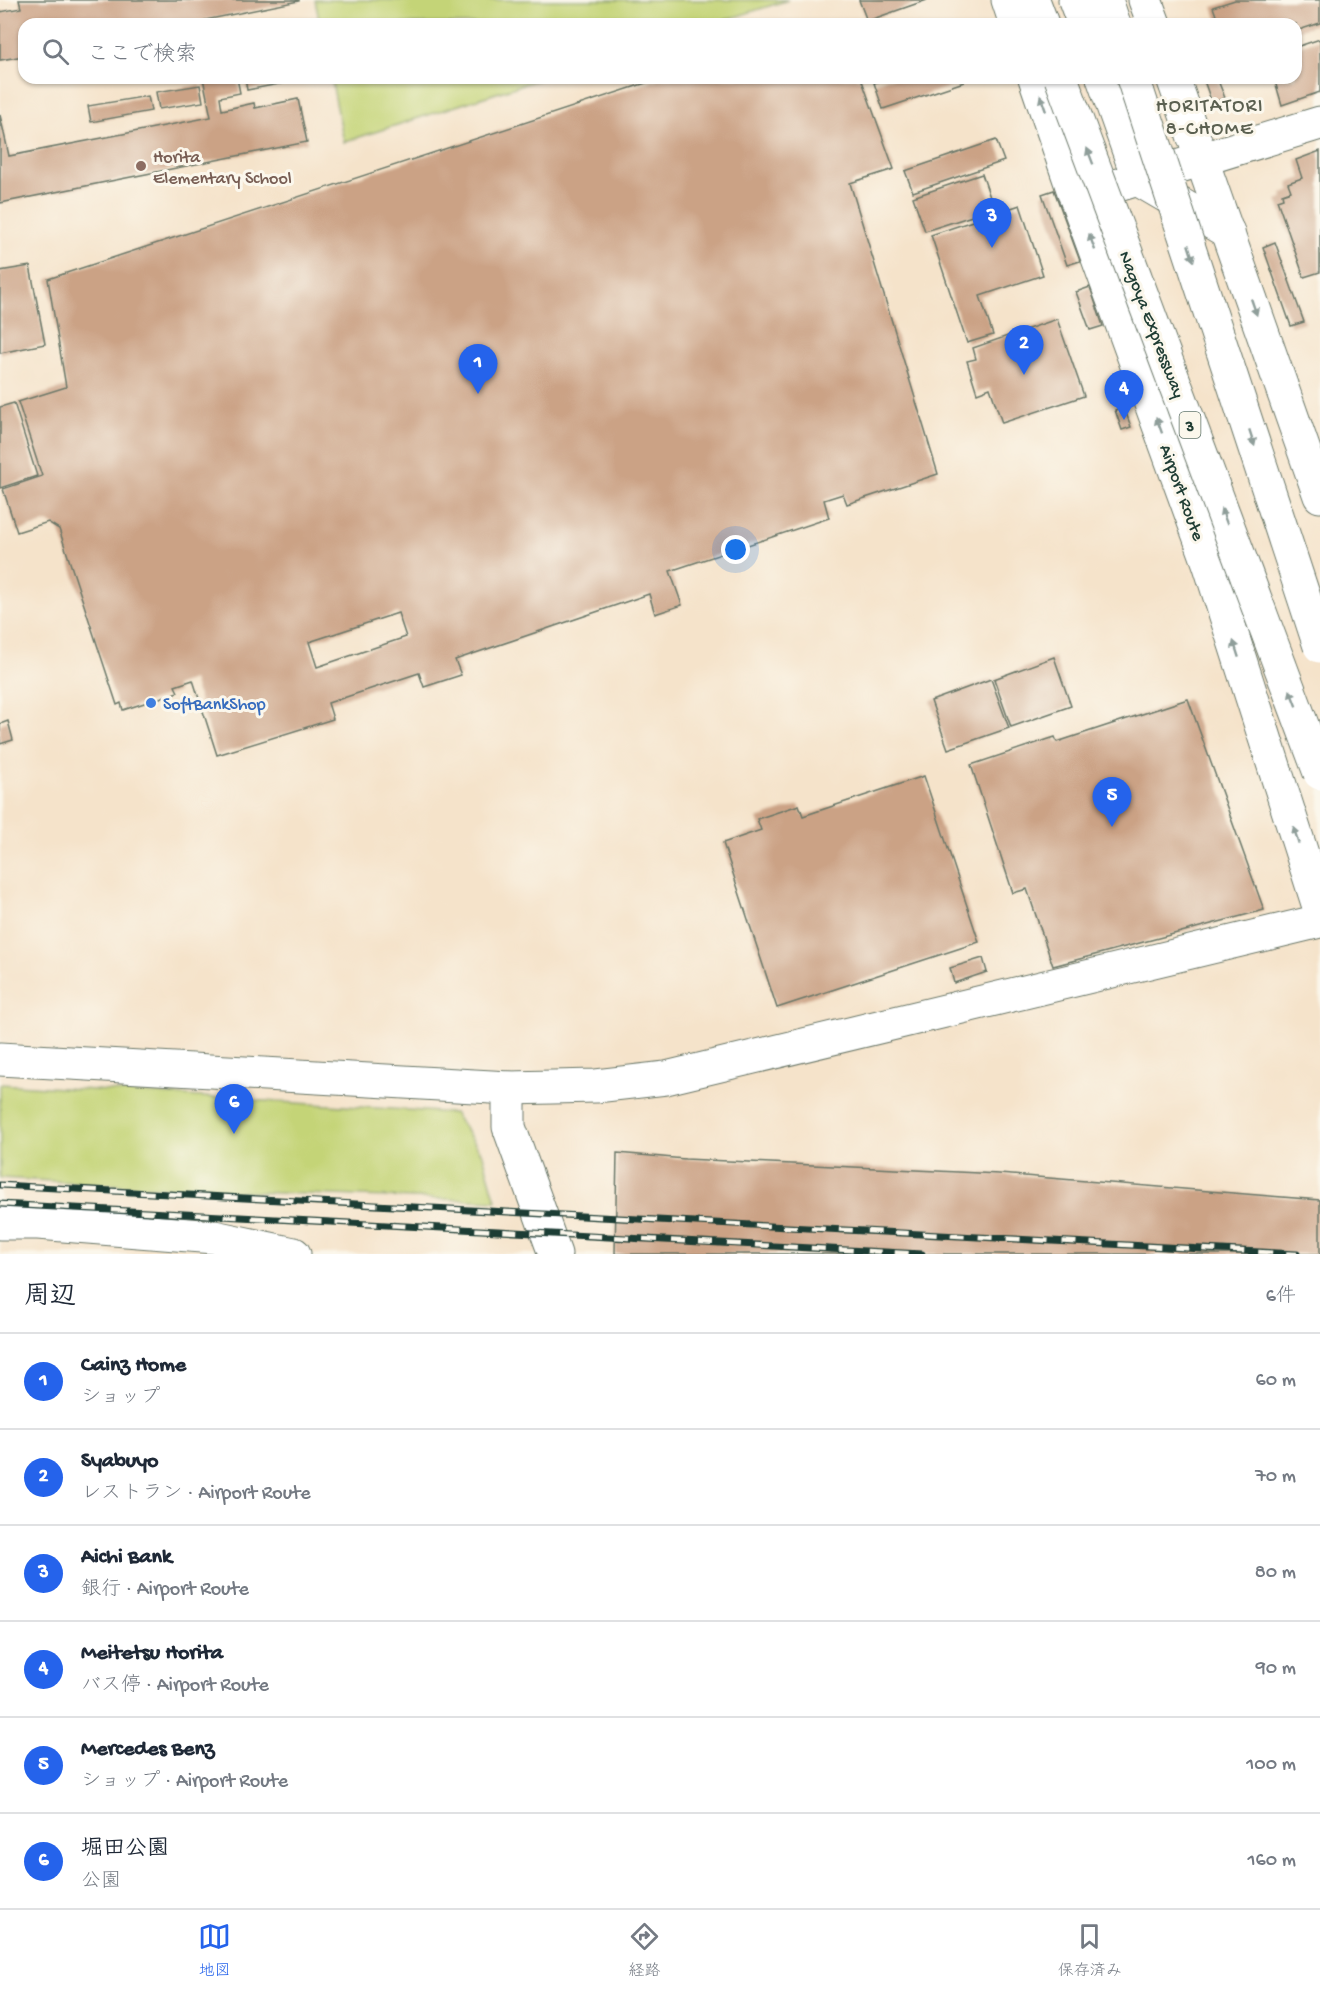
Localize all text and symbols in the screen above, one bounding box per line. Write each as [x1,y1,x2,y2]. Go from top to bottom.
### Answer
search box [18,18,1302,84]
icon: search [39,35,72,68]
text: ここで検索 [87,43,197,69]
one-way arrow [1038,94,1048,112]
district label: HORITATORI 8-CHOME [1156,96,1264,142]
one-way arrow [1084,147,1094,165]
place label: Horita Elementary School [153,148,292,190]
marker: Horita Elementary School [134,159,148,173]
pin: 3 [972,198,1012,248]
one-way arrow [1087,233,1096,251]
one-way arrow [1186,244,1196,262]
street label: Nagoya Expressway [1113,248,1188,401]
one-way arrow [1249,299,1259,317]
pin: 2 [1004,326,1044,375]
pin: 1 [458,344,498,394]
pin: 4 [1104,370,1144,420]
road number: 3 [1180,412,1200,438]
one-way arrow [1153,416,1163,434]
one-way arrow [1247,429,1257,447]
street label: Airport Route [1154,442,1208,545]
one-way arrow [1219,506,1229,524]
your location [721,535,750,564]
one-way arrow [1231,640,1240,658]
one-way arrow [1287,689,1297,707]
place label: SoftBankShop [163,695,266,716]
marker: SoftBankShop [144,696,158,710]
pin: 5 [1092,778,1132,827]
one-way arrow [1291,826,1300,844]
pin: 6 [214,1084,254,1134]
text: 周辺 [24,1283,76,1314]
text: 6件 [1266,1286,1296,1309]
text: Cainz Home [81,1353,186,1379]
text: 1 [39,1370,48,1393]
text: 60 m [1256,1370,1296,1393]
text: ショップ [81,1387,160,1410]
text: Syabuyo [81,1449,158,1475]
text: 2 [39,1466,48,1489]
text: 70 m [1255,1466,1296,1489]
text: レストラン · Airport Route [81,1483,311,1506]
text: Aichi Bank [81,1545,172,1571]
text: 3 [38,1562,49,1585]
text: 80 m [1255,1562,1296,1585]
text: 銀行 · Airport Route [81,1579,249,1602]
text: Meitetsu Horita [81,1641,223,1667]
text: 4 [39,1658,48,1681]
text: 90 m [1256,1658,1296,1681]
text: バス停 · Airport Route [81,1675,269,1698]
text: Mercedes Benz [81,1737,215,1763]
text: 5 [38,1754,49,1777]
text: 100 m [1246,1754,1296,1777]
text: ショップ · Airport Route [81,1771,288,1794]
text: 堀田公園 [81,1837,169,1863]
text: 6 [38,1850,49,1873]
text: 160 m [1247,1850,1296,1873]
text: 公園 [81,1871,121,1894]
tab: 地図 [198,1920,231,1982]
tab: 経路 [628,1920,661,1982]
tab: 保存済み [1058,1920,1122,1982]

